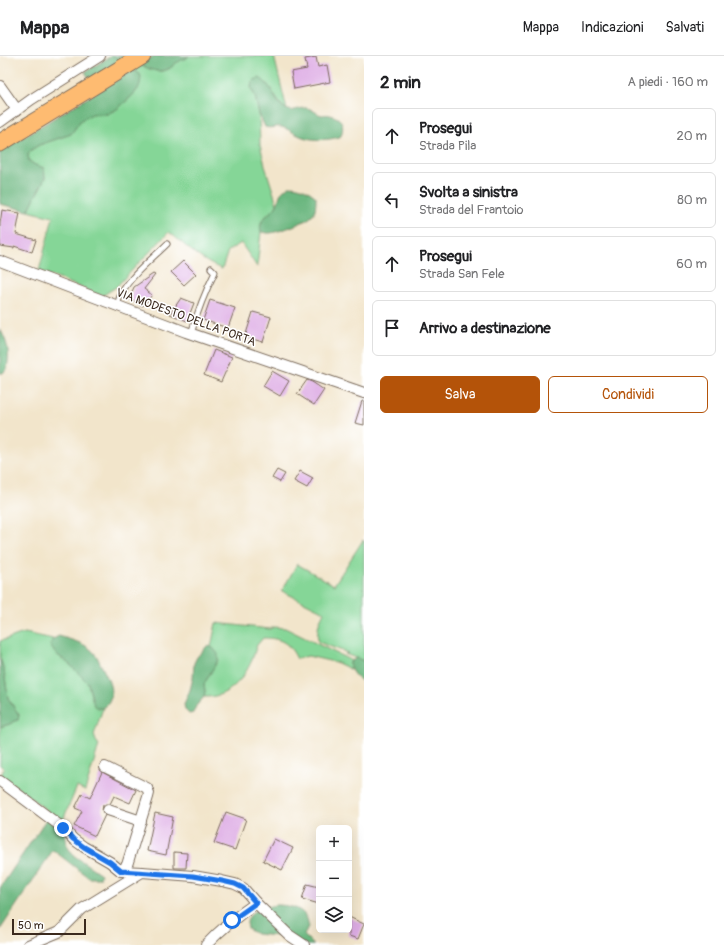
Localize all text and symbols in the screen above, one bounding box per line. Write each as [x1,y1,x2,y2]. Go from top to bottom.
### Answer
text: Mappa [20,16,69,40]
text: Mappa [523,19,559,36]
text: Indicazioni [581,19,643,36]
text: Salvati [665,19,704,36]
text: 2 min [380,72,421,93]
text: A piedi · 160 m [627,74,708,90]
text: Prosegui [419,119,472,138]
icon: ahead [381,125,403,147]
text: 20 m [676,128,707,144]
text: Strada Pila [419,138,476,154]
text: Svolta a sinistra [419,183,518,202]
icon: left [381,189,403,211]
text: 80 m [677,192,707,208]
text: Strada del Frantoio [419,202,523,218]
text: Prosegui [419,247,472,266]
icon: ahead [381,253,403,275]
text: 60 m [676,256,707,272]
text: Strada San Fele [419,266,505,282]
street label: VIA MODESTO DELLA PORTA [114,285,258,350]
icon: arrive [381,317,403,339]
text: Arrivo a destinazione [419,319,551,338]
button: Salva [380,376,540,413]
button: Condividi [548,376,708,413]
route end [54,819,72,837]
map controls [316,825,352,933]
button: + [316,825,352,861]
button: − [316,861,352,897]
button: layers [316,897,352,933]
route start [223,911,241,929]
scale bar [12,917,86,936]
text: 50 m [18,919,44,932]

